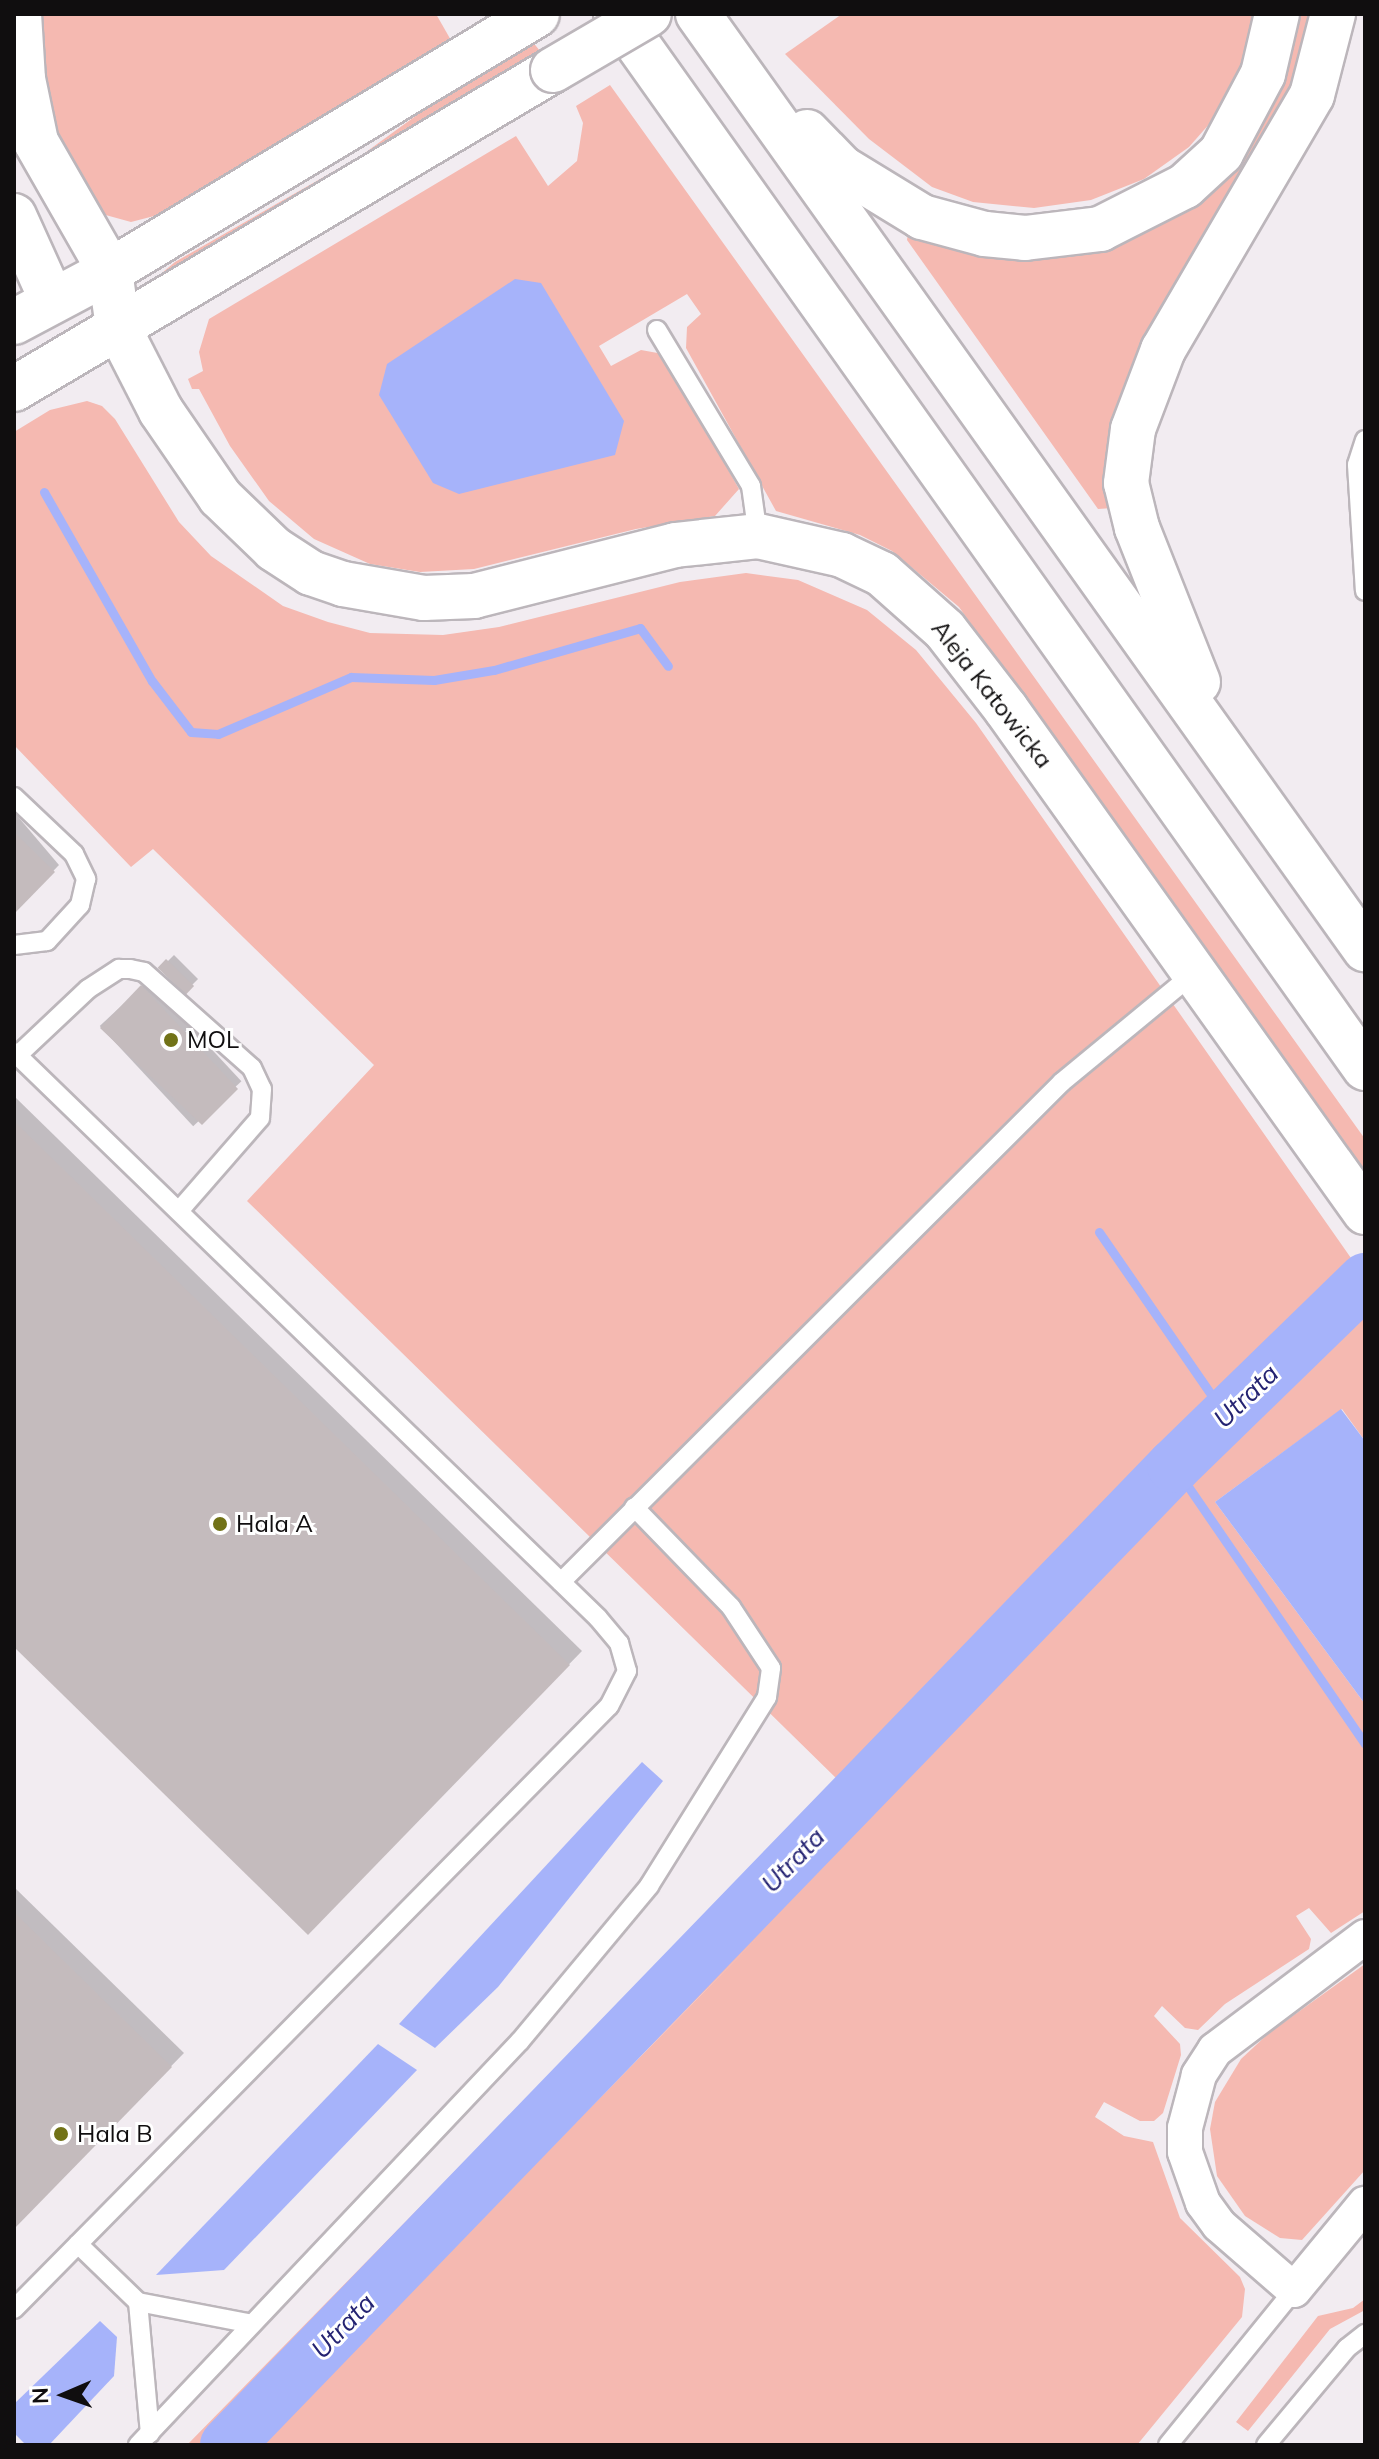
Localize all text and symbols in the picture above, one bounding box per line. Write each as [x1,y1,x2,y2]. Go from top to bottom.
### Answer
street label: Aleja Katowicka [925,614,1059,774]
place label: MOL [187,1026,239,1054]
marker: MOL [162,1031,180,1049]
water label: Utrata [1207,1358,1285,1434]
place label: Hala A [236,1510,313,1538]
marker: Hala A [211,1515,229,1533]
water label: Utrata [755,1821,831,1899]
place label: Hala B [77,2120,152,2148]
marker: Hala B [52,2125,70,2143]
water label: Utrata [305,2287,381,2365]
north arrow [24,2355,104,2435]
text: N [26,2387,54,2405]

